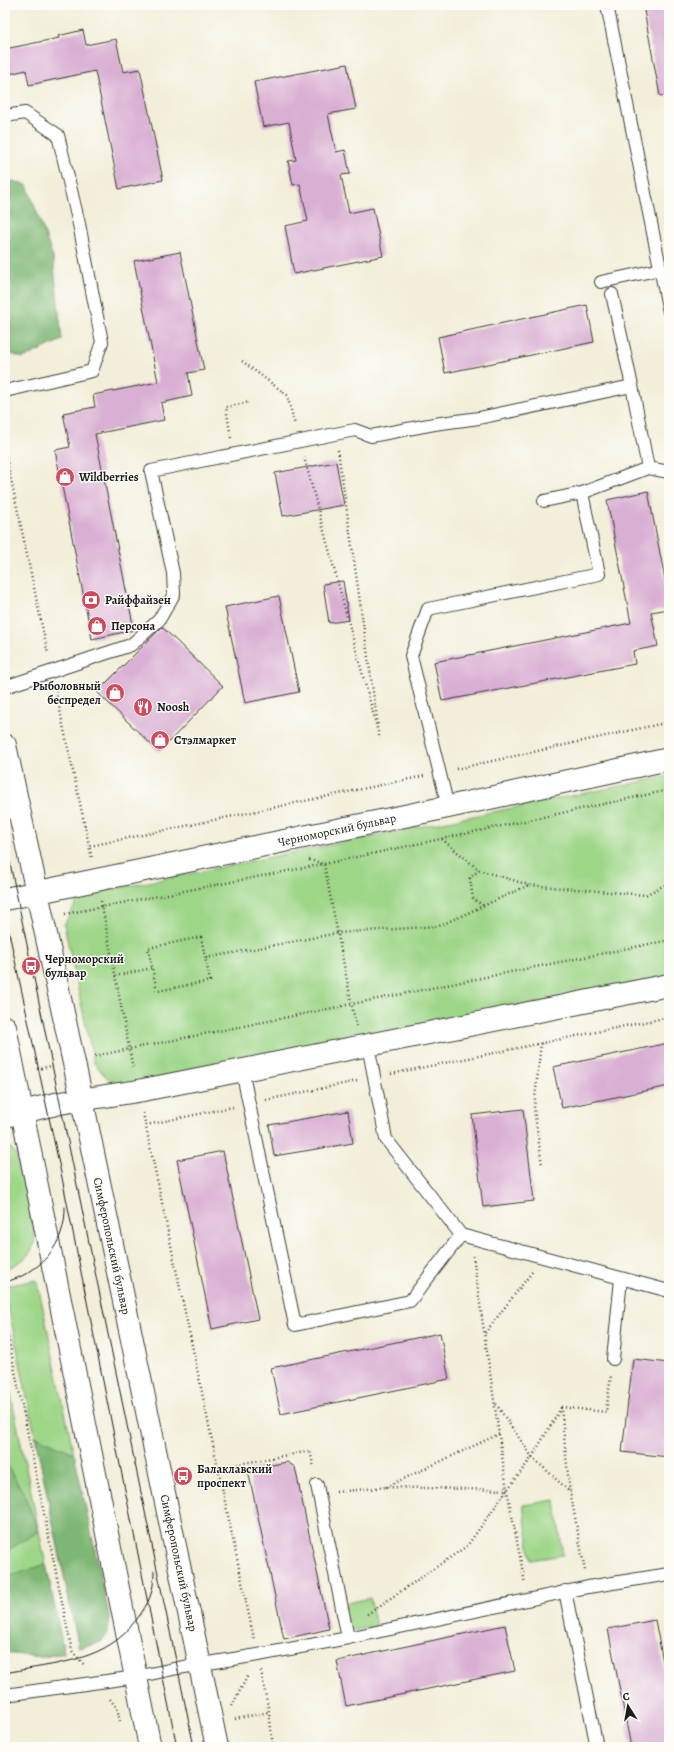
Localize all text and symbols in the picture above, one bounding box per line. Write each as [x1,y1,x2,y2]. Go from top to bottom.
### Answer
shop icon: Wildberries [54,466,76,488]
place label: Wildberries [78,469,139,485]
bank icon: Райффайзен [80,589,102,611]
place label: Райффайзен [105,592,171,608]
shop icon: Персона [86,615,108,637]
place label: Персона [111,618,156,634]
place label: Рыболовный беспредел [32,678,101,708]
shop icon: Рыболовный беспредел [104,682,126,704]
restaurant icon: Noosh [132,696,154,718]
place label: Noosh [157,699,190,715]
shop icon: Стэлмаркет [149,729,171,751]
place label: Стэлмаркет [174,732,237,748]
street label: Черноморский бульвар [276,810,398,850]
place label: Черноморский бульвар [45,951,124,981]
bus stop icon: Черноморский бульвар [20,955,42,977]
street label: Симферопольский бульвар [90,1176,134,1316]
place label: Балаклавский проспект [197,1461,272,1491]
bus stop icon: Балаклавский проспект [172,1465,194,1487]
street label: Симферопольский бульвар [157,1493,201,1633]
north arrow [608,1686,648,1726]
text: С [621,1689,631,1705]

